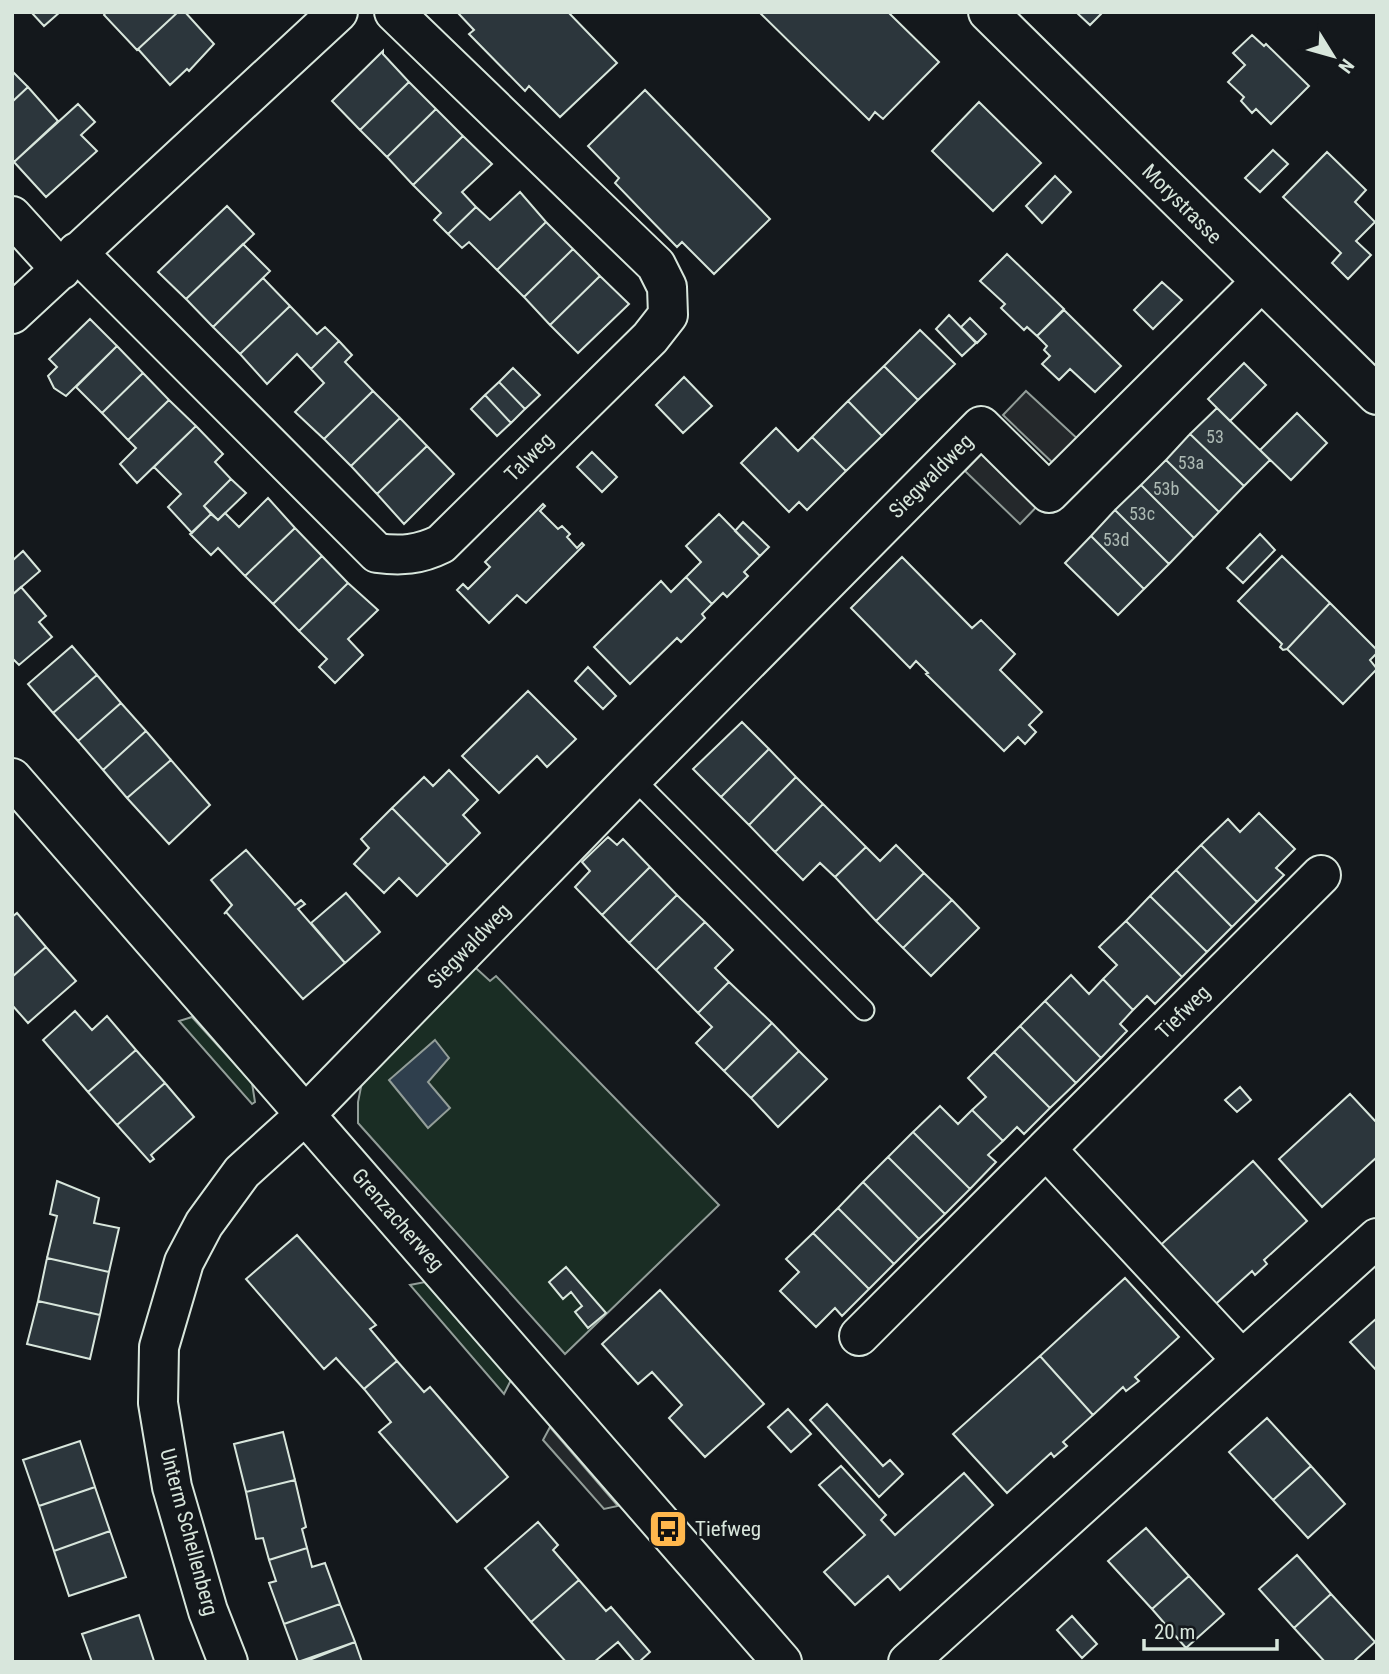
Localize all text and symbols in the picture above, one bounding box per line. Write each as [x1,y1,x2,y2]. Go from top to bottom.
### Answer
north arrow [1298,21,1368,91]
text: N [1333,54,1359,77]
street label: Morystrasse [1137,159,1227,249]
house number: 53 [1206,426,1224,447]
street label: Talweg [500,428,558,486]
street label: Siegwaldweg [884,429,978,523]
house number: 53a [1178,452,1204,473]
house number: 53b [1153,478,1179,499]
house number: 53c [1129,503,1155,524]
house number: 53d [1103,529,1129,550]
street label: Siegwaldweg [423,899,515,993]
street label: Tiefweg [1151,980,1215,1044]
street label: Grenzacherweg [347,1164,449,1276]
street label: Unterm Schellenberg [155,1446,223,1618]
bus stop icon: Tiefweg [647,1508,689,1550]
place label: Tiefweg [695,1517,761,1541]
scale bar [1144,1608,1277,1652]
text: 20 m [1154,1620,1195,1644]

